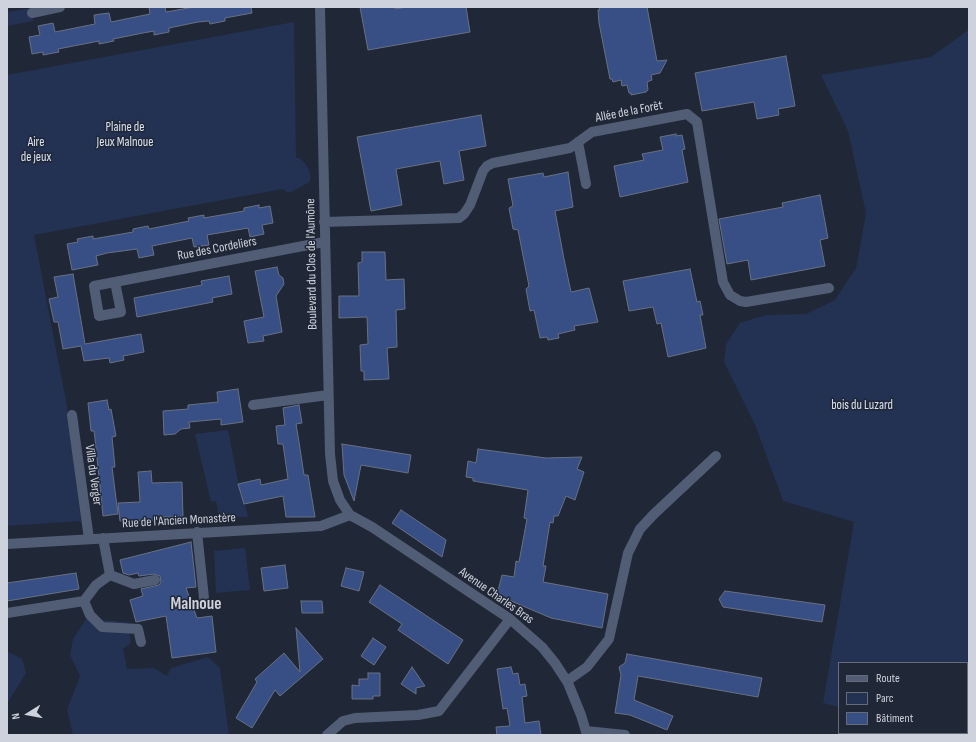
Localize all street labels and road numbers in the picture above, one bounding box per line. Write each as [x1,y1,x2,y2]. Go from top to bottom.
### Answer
street label: Allée de la Forêt [594,98,664,126]
street label: Boulevard du Clos de l'Aumône [303,198,321,330]
street label: Rue des Cordeliers [176,234,258,264]
street label: Villa du Verger [81,444,105,506]
street label: Rue de l'Ancien Monastère [122,510,236,532]
street label: Avenue Charles Bras [456,564,536,628]

